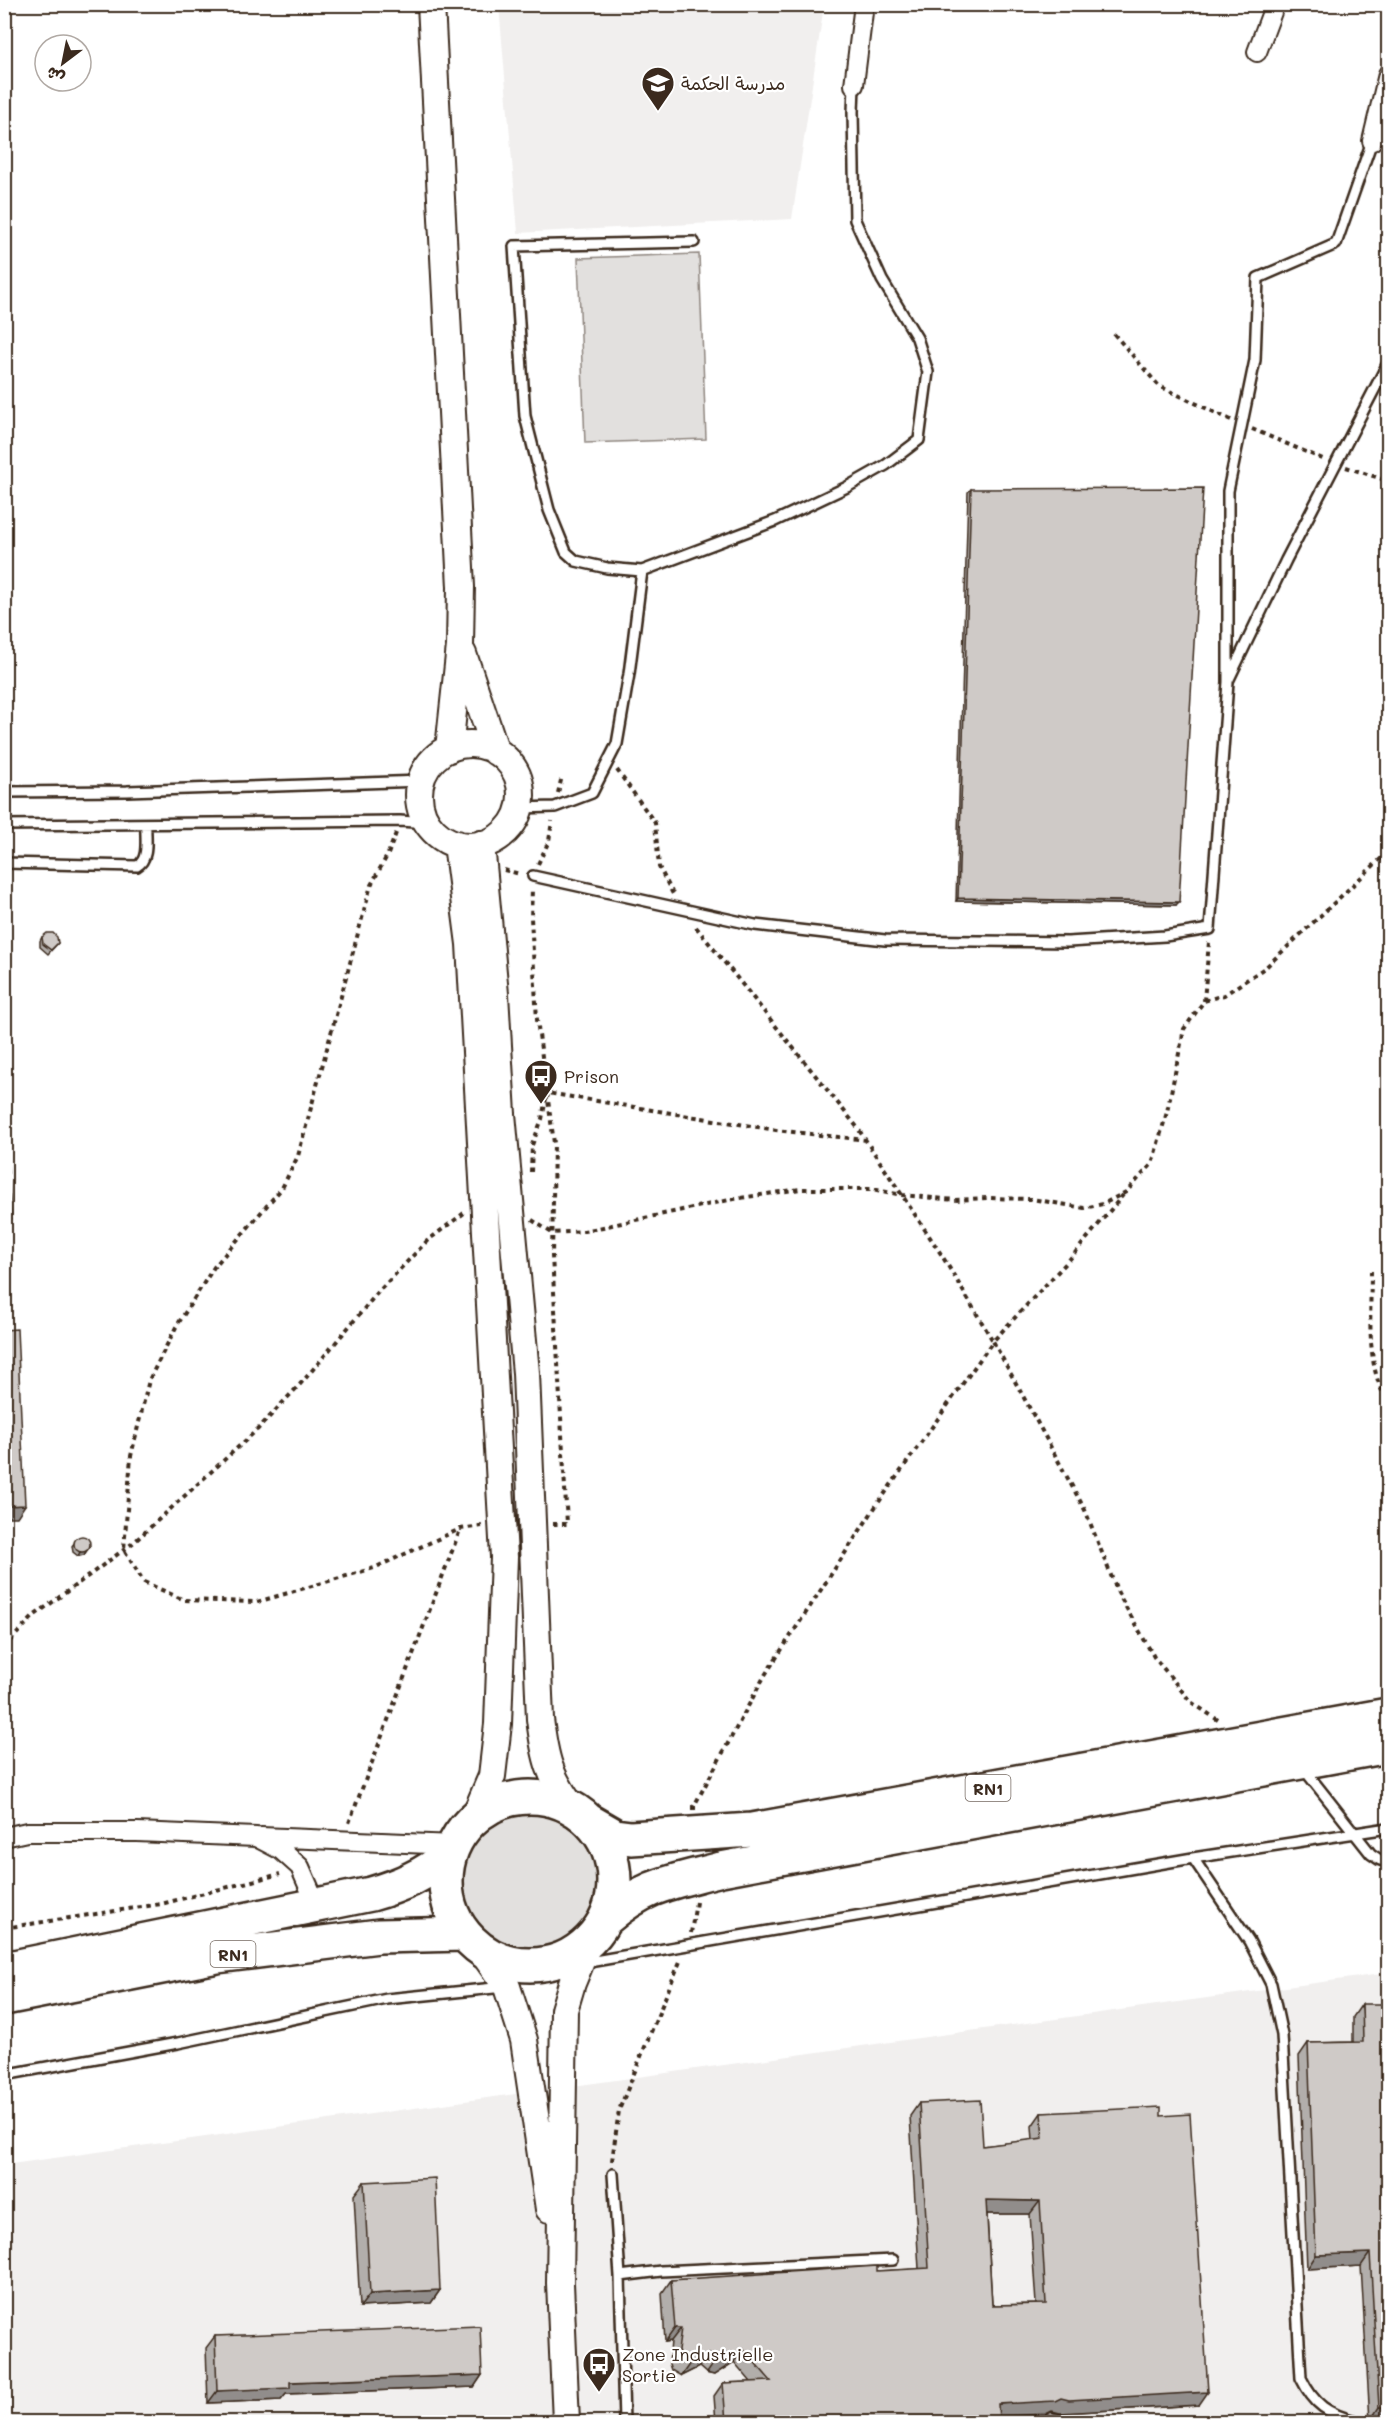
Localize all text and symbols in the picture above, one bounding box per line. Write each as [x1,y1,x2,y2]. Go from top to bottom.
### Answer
north arrow [33,33,93,93]
text: ش [42,63,68,90]
school or university icon: مدرسة الحكمة [640,65,676,112]
place label: مدرسة الحكمة [681,71,785,95]
bus stop icon: Prison [523,1058,559,1105]
place label: Prison [564,1064,619,1088]
road number: RN1 [966,1775,1010,1801]
road number: RN1 [210,1941,256,1967]
place label: Zone Industrielle Sortie [622,2342,773,2387]
bus stop icon: Zone Industrielle Sortie [581,2346,617,2393]

